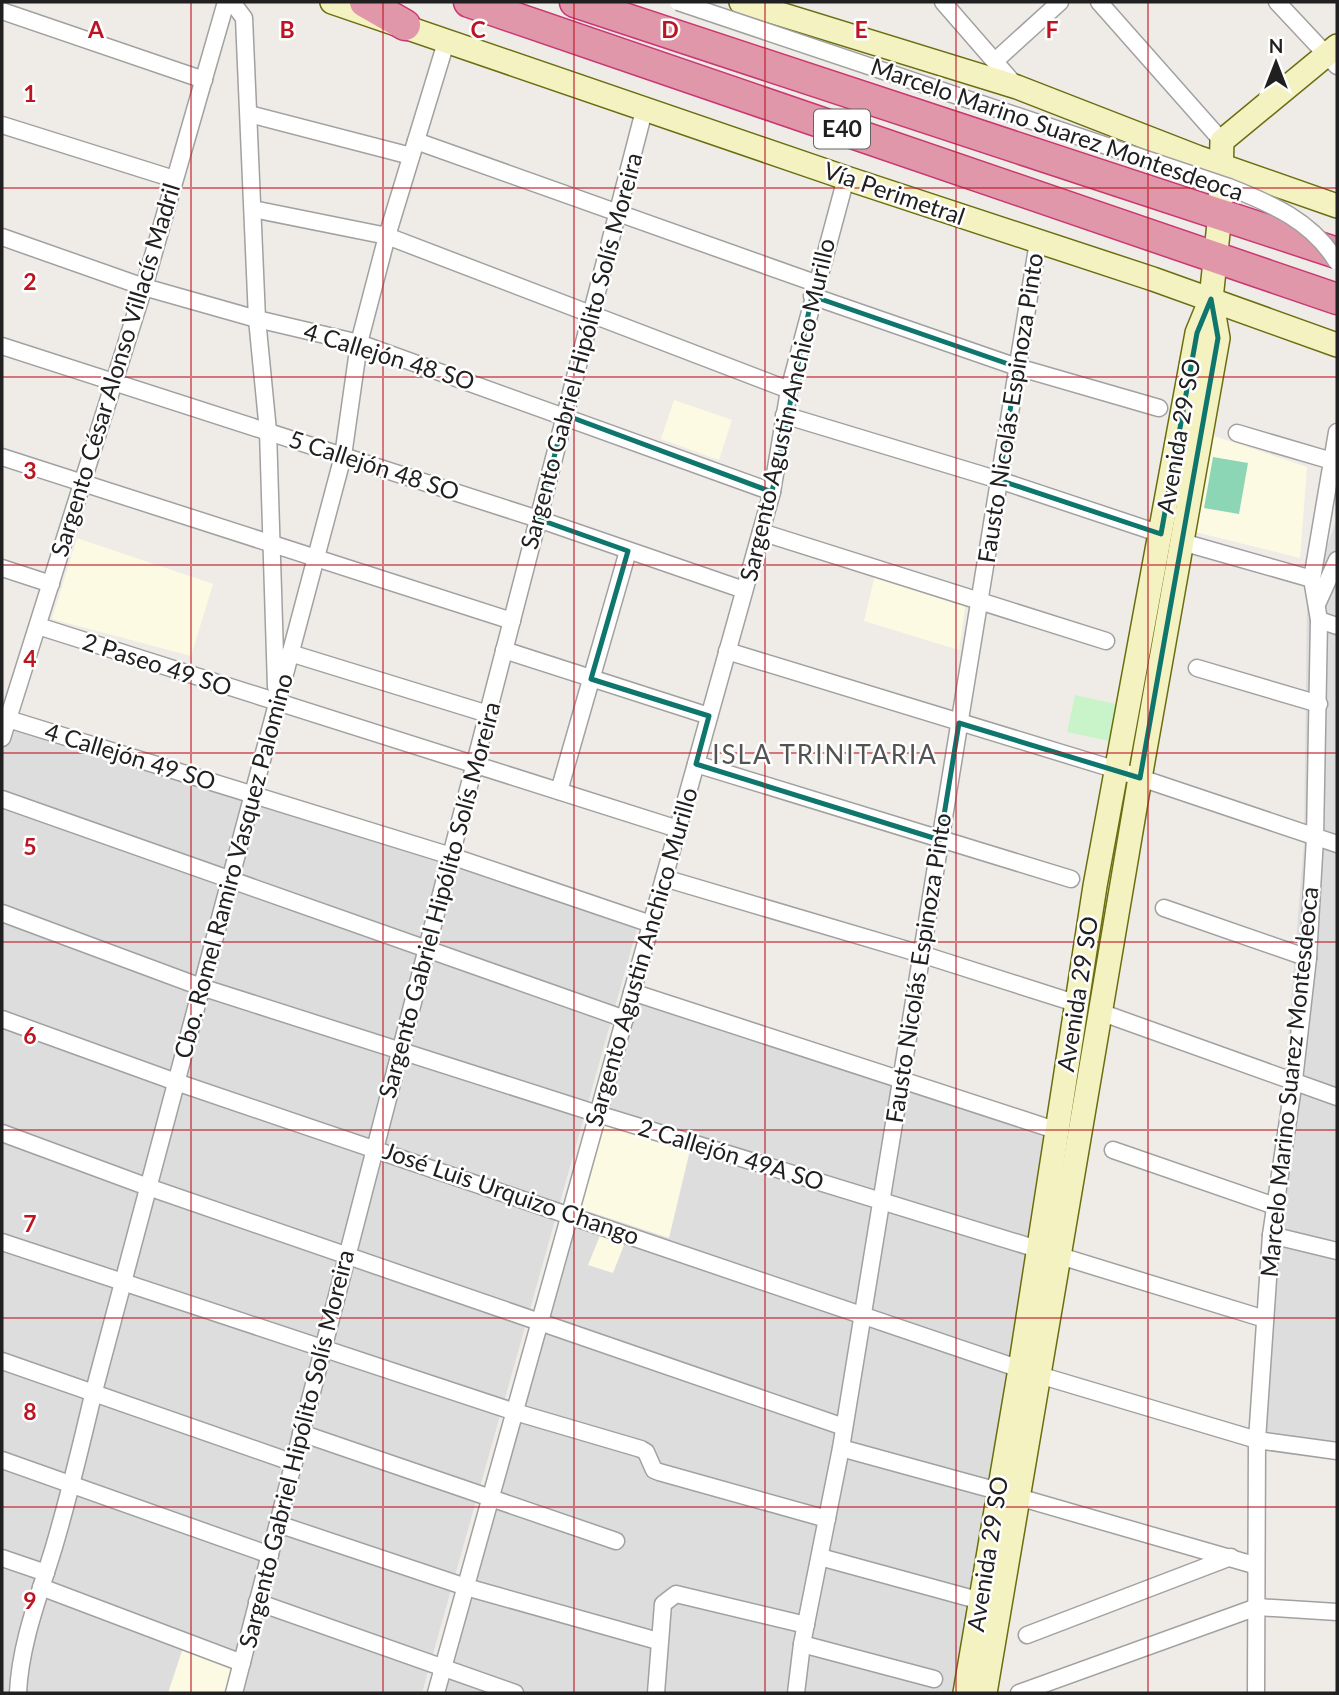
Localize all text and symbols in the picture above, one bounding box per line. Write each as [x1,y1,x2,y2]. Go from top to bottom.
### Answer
text: A [87,15,105,43]
text: B [279,15,295,43]
text: C [470,15,486,43]
text: D [661,15,679,43]
text: E [854,15,868,43]
text: F [1045,15,1059,43]
north arrow [1241,28,1311,98]
text: N [1269,34,1283,57]
street label: Marcelo Marino Suarez Montesdeoca [867,51,1248,206]
text: 1 [23,79,37,107]
road number: E40 [814,110,870,148]
street label: Sargento Gabriel Hipólito Solís Moreira [514,149,648,552]
street label: Vía Perimetral [820,155,969,230]
street label: Sargento César Alonso Villacís Madril [44,179,185,560]
street label: Sargento Agustin Anchico Murillo [733,235,840,584]
street label: Fausto Nicolás Espinoza Pinto [971,251,1048,565]
text: 2 [23,267,37,295]
street label: 4 Callejón 48 SO [300,316,478,395]
street label: Avenida 29 SO [1150,356,1205,516]
street label: 5 Callejón 48 SO [286,423,463,506]
text: 3 [23,456,37,484]
street label: 2 Paseo 49 SO [79,626,236,701]
text: 4 [23,644,37,672]
street label: Cbo. Romel Ramiro Vasquez Palomino [167,670,298,1061]
street label: Sargento Gabriel Hipólito Solís Moreira [372,698,506,1101]
street label: 4 Callejón 49 SO [41,716,219,795]
district label: ISLA TRINITARIA [712,738,938,770]
street label: Sargento Agustin Anchico Murillo [578,784,703,1129]
street label: Fausto Nicolás Espinoza Pinto [879,811,956,1125]
text: 5 [23,832,37,860]
street label: Marcelo Marino Suarez Montesdeoca [1254,885,1323,1278]
street label: Avenida 29 SO [1050,914,1103,1074]
text: 6 [23,1021,37,1049]
street label: 2 Callejón 49A SO [635,1112,828,1196]
street label: José Luis Urquizo Chango [380,1135,643,1250]
text: 7 [23,1209,37,1237]
street label: Sargento Gabriel Hipólito Solís Moreira [232,1247,359,1651]
text: 8 [23,1397,37,1425]
street label: Avenida 29 SO [960,1474,1013,1634]
text: 9 [23,1586,37,1614]

